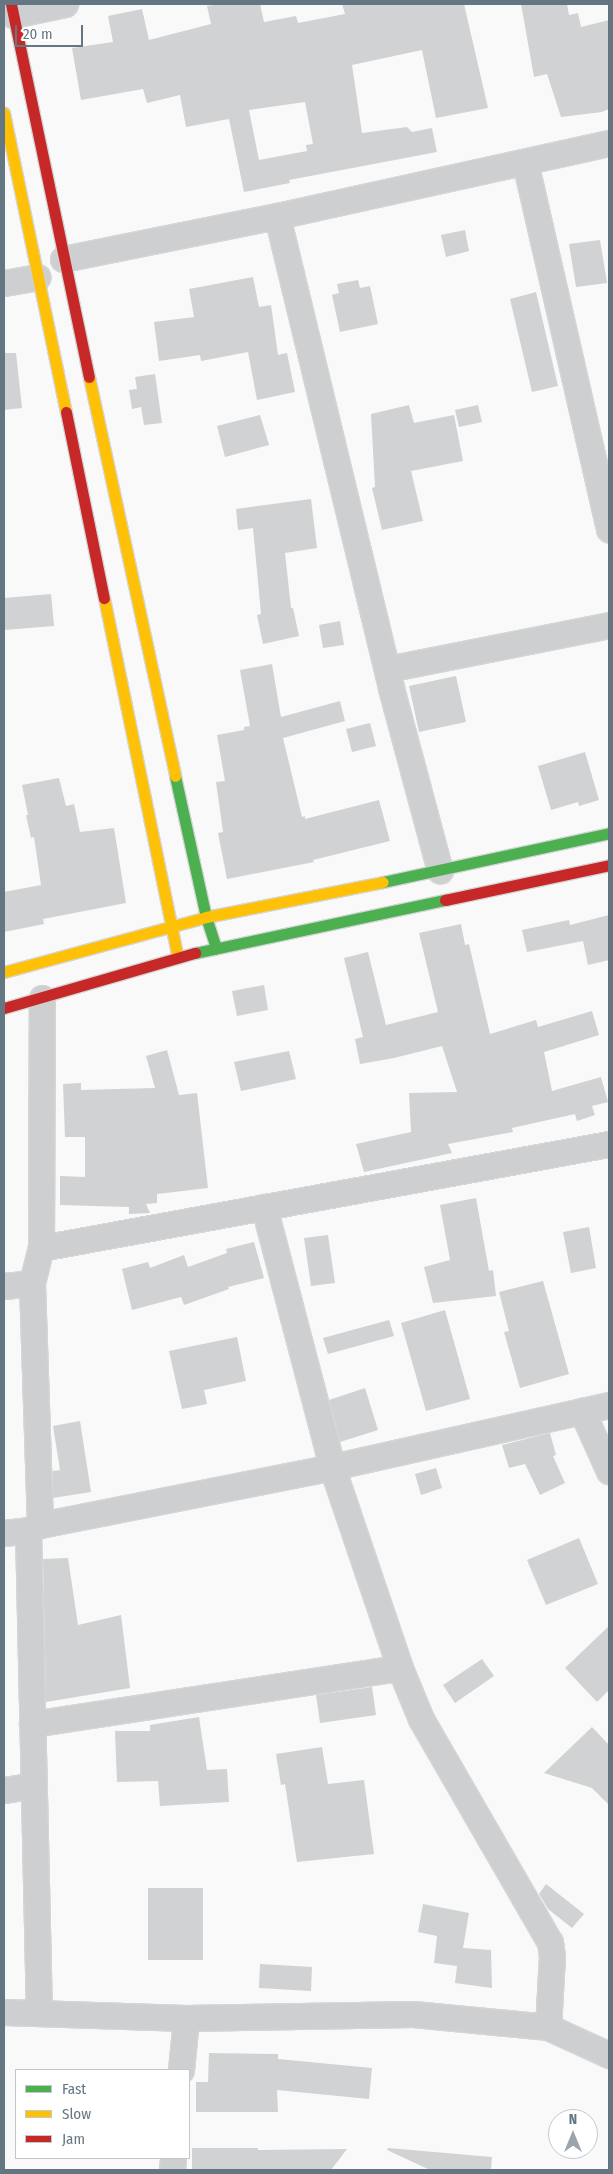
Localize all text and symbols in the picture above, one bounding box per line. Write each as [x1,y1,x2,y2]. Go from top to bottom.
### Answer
scale bar [18,15,85,47]
text: 20 m [23,25,53,43]
legend [15,2069,190,2159]
text: Fast [62,2080,86,2098]
text: Slow [62,2105,91,2123]
north arrow [548,2109,598,2159]
text: N [569,2111,577,2128]
text: Jam [62,2130,85,2148]

